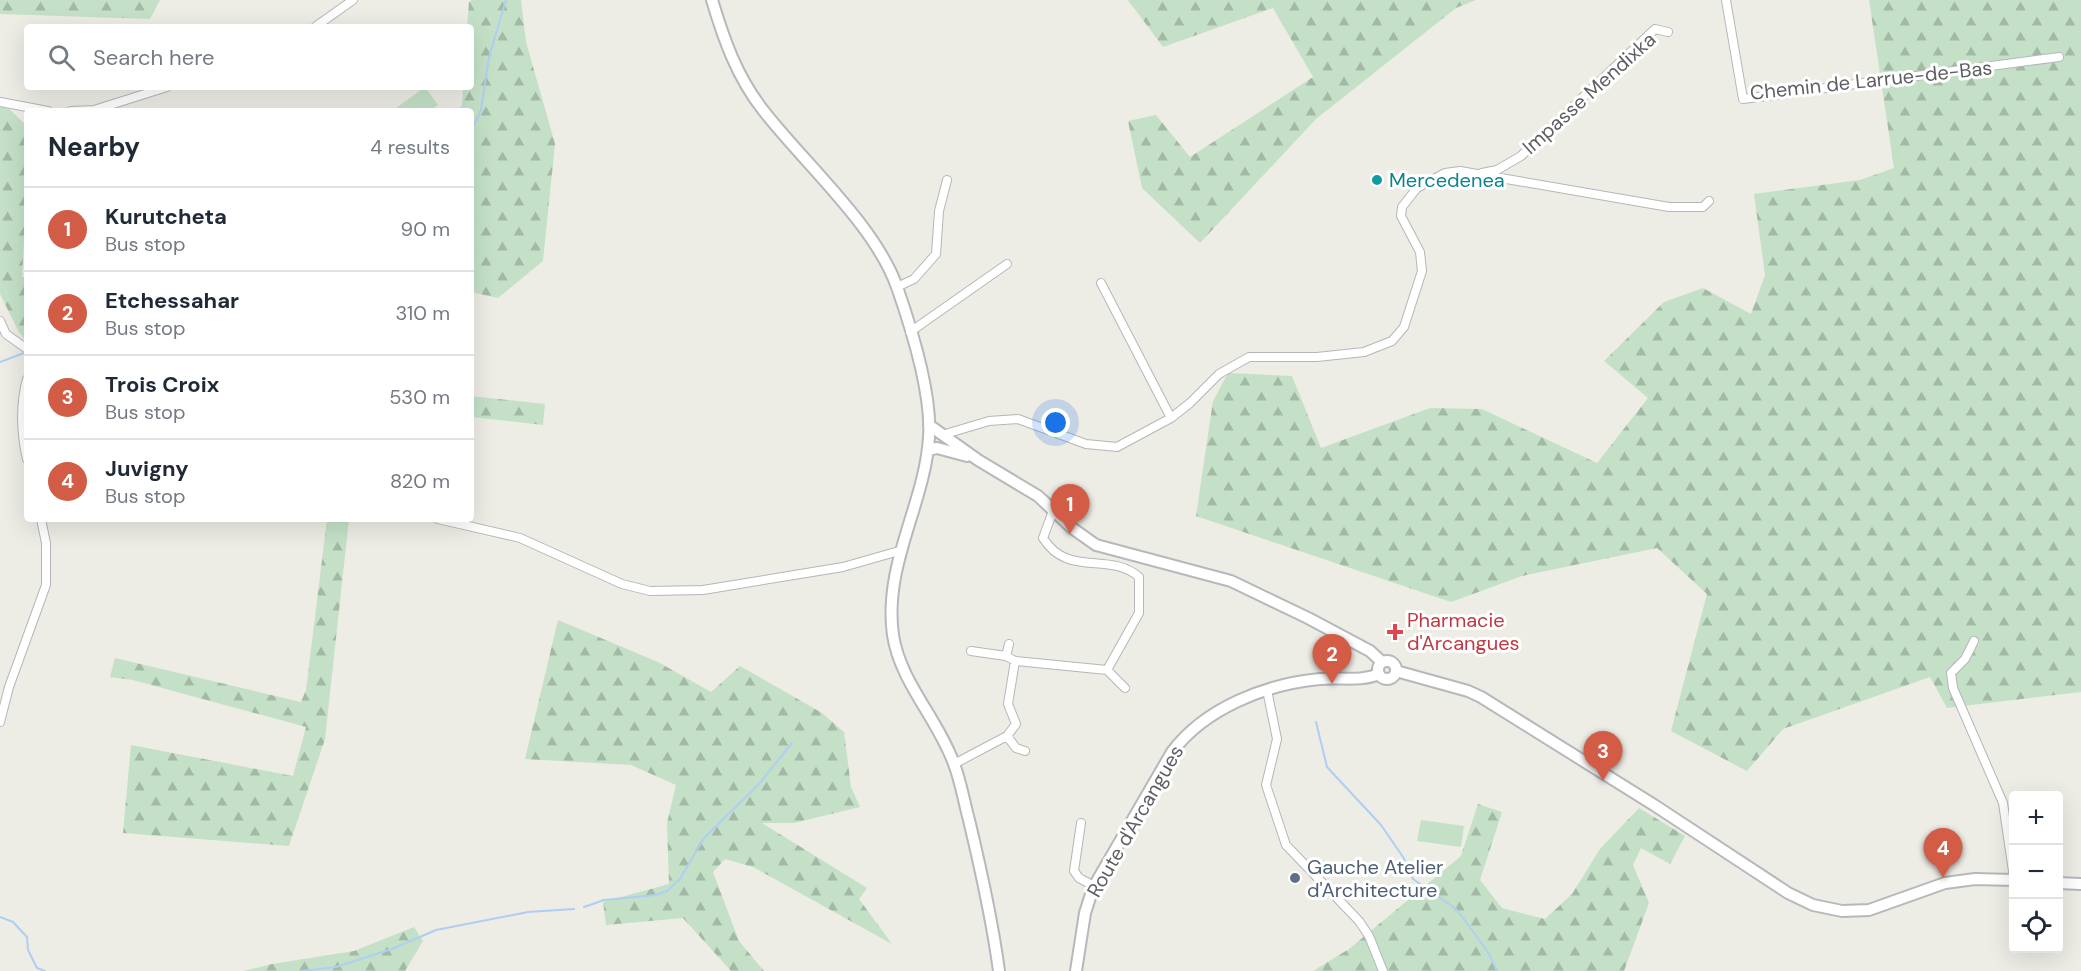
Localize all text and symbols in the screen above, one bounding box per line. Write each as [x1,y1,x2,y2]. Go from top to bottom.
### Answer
search box [24,24,474,90]
street label: Impasse Mendixka [1517,26,1661,160]
icon: search [45,41,78,74]
text: Search here [93,43,214,72]
street label: Chemin de Larrue-de-Bas [1749,54,1993,106]
text: Nearby [48,130,140,164]
text: 4 results [370,134,450,160]
place label: Mercedenea [1389,167,1505,193]
marker: Mercedenea [1370,173,1384,187]
text: Kurutcheta [105,202,227,231]
text: 1 [64,216,71,242]
text: 90 m [401,216,450,242]
text: Bus stop [105,231,185,257]
text: Etchessahar [105,286,239,315]
text: 2 [62,300,73,326]
text: 310 m [395,300,450,326]
text: Bus stop [105,315,185,341]
text: Trois Croix [105,370,219,399]
text: 3 [61,384,74,410]
text: 530 m [389,384,450,410]
text: Bus stop [105,399,185,425]
your location [1041,408,1070,437]
text: Juvigny [105,454,189,483]
text: 4 [61,468,74,494]
text: 820 m [390,468,450,494]
text: Bus stop [105,483,185,509]
pin: 1 [1050,484,1090,534]
place label: Pharmacie d'Arcangues [1407,607,1520,656]
marker: Pharmacie d'Arcangues [1388,625,1402,639]
pin: 2 [1312,634,1352,684]
pin: 3 [1584,732,1622,781]
street label: Route d'Arcangues [1081,740,1189,902]
map controls [2009,791,2063,953]
button: + [2009,791,2063,845]
pin: 4 [1924,828,1962,878]
button: − [2009,845,2063,899]
place label: Gauche Atelier d'Architecture [1307,854,1444,903]
marker: Gauche Atelier d'Architecture [1288,871,1302,885]
button: locate [2009,899,2063,953]

